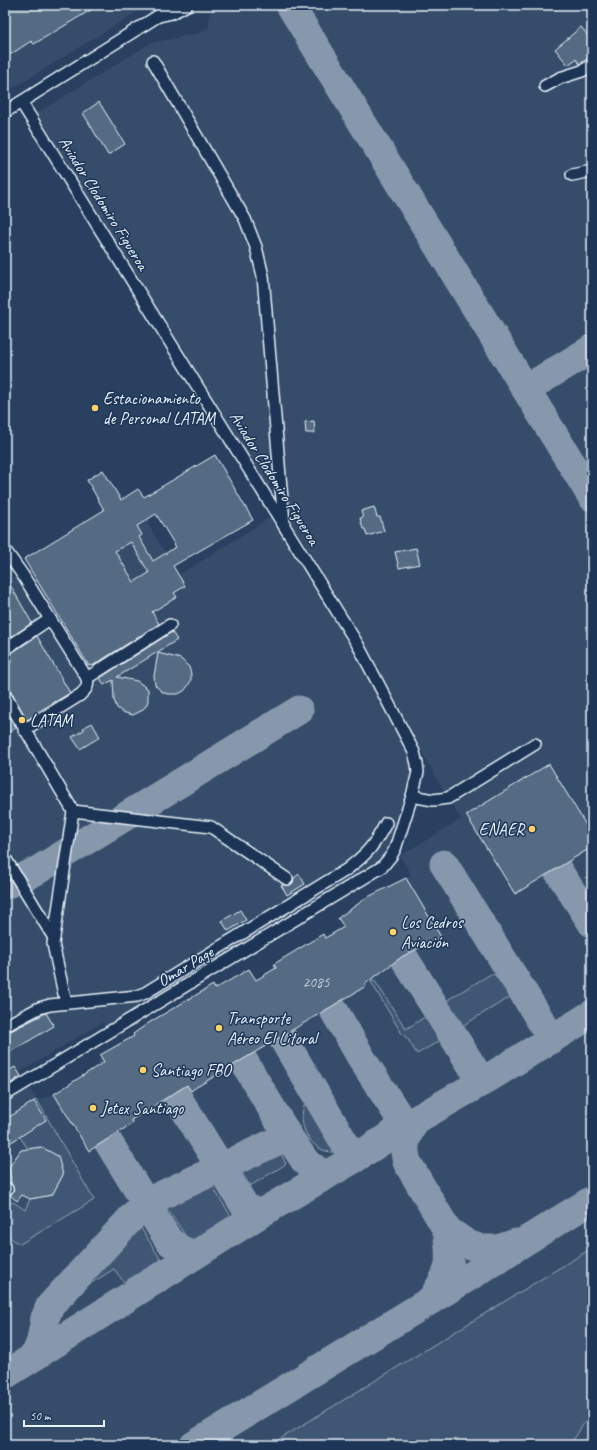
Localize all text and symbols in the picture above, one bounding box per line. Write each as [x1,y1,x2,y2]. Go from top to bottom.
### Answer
street label: Aviador Clodomiro Figueroa [54,133,154,276]
place label: Estacionamiento de Personal LATAM [103,388,216,429]
marker: Estacionamiento de Personal LATAM [90,403,100,413]
street label: Aviador Clodomiro Figueroa [225,408,325,551]
place label: LATAM [30,710,74,731]
marker: LATAM [17,715,27,725]
place label: ENAER [479,819,526,840]
marker: ENAER [527,824,537,834]
place label: Los Cedros Aviación [401,912,465,953]
marker: Los Cedros Aviación [388,927,398,937]
street label: Omar Page [154,941,218,991]
house number: 2085 [302,973,331,992]
place label: Transporte Aéreo El Litoral [227,1008,320,1049]
marker: Transporte Aéreo El Litoral [214,1023,224,1033]
place label: Santiago FBO [151,1060,233,1081]
marker: Santiago FBO [138,1065,148,1075]
place label: Jetex Santiago [100,1098,184,1119]
marker: Jetex Santiago [88,1103,98,1113]
scale bar [24,1402,104,1428]
text: 50 m [30,1408,52,1424]

